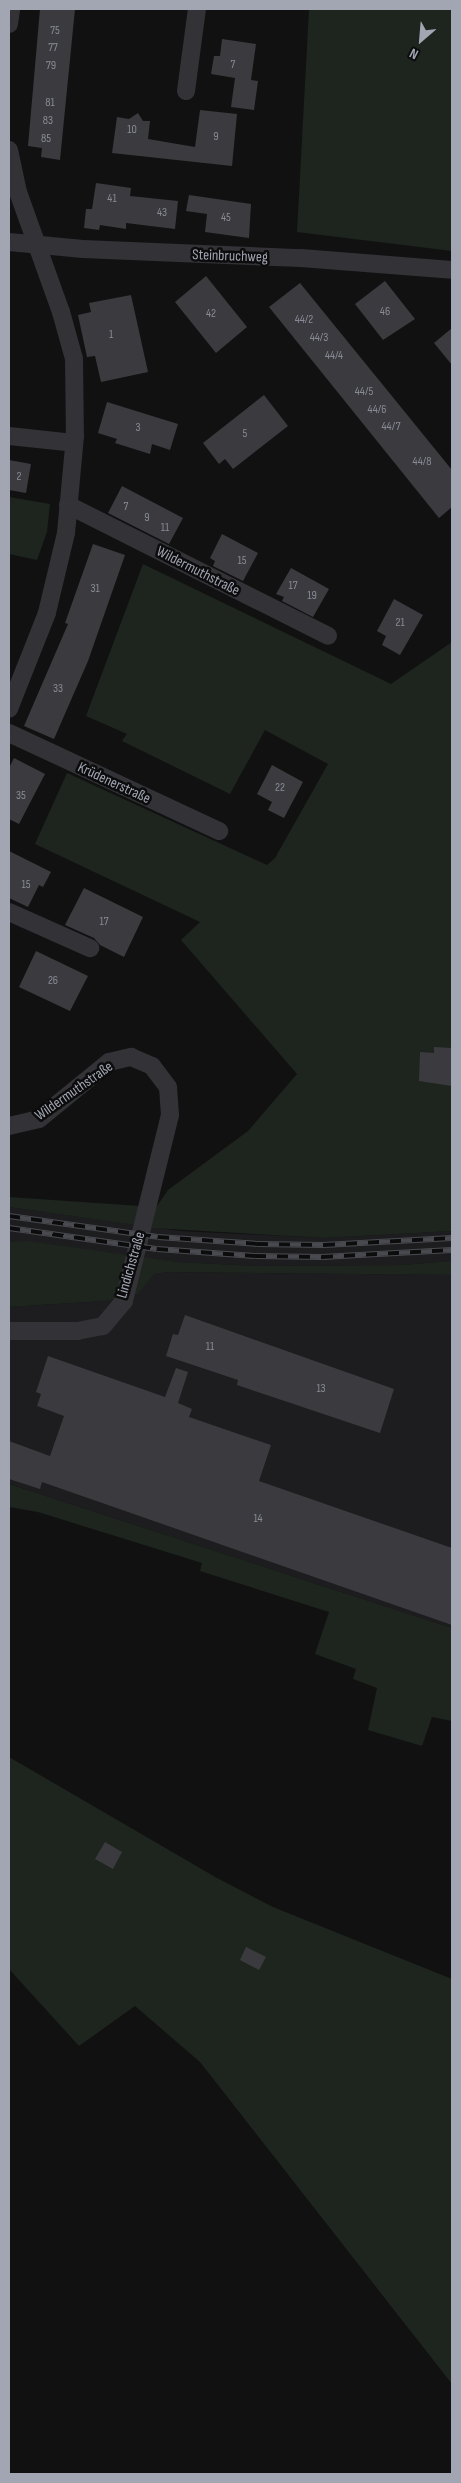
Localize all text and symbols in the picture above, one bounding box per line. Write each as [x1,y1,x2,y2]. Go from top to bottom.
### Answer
north arrow [396,15,446,65]
house number: 75 [50,24,60,38]
house number: 77 [48,41,58,55]
text: N [407,45,421,63]
house number: 7 [231,58,235,72]
house number: 79 [46,59,56,73]
house number: 81 [45,96,55,110]
house number: 83 [43,114,53,128]
house number: 10 [127,123,137,137]
house number: 9 [213,130,219,144]
house number: 85 [41,132,51,146]
house number: 41 [107,192,117,206]
house number: 43 [157,206,167,220]
house number: 45 [221,211,231,225]
street label: Steinbruchweg [192,246,268,266]
house number: 46 [380,305,390,319]
house number: 42 [206,307,216,321]
house number: 44/2 [295,313,313,327]
house number: 1 [109,328,113,342]
house number: 44/3 [310,331,328,345]
house number: 44/4 [325,349,343,363]
house number: 44/5 [355,385,373,399]
house number: 44/6 [368,403,386,417]
house number: 44/7 [382,420,400,434]
house number: 3 [135,421,141,435]
house number: 5 [243,427,247,441]
house number: 44/8 [413,455,431,469]
house number: 2 [17,470,21,484]
house number: 7 [124,500,128,514]
house number: 9 [144,511,150,525]
house number: 11 [161,521,169,535]
street label: Wildermuthstraße [153,542,243,600]
house number: 15 [237,554,247,568]
house number: 17 [289,579,297,593]
house number: 31 [90,582,100,596]
house number: 19 [307,589,317,603]
house number: 21 [395,616,405,630]
house number: 33 [53,682,63,696]
street label: Krüdenerstraße [75,758,153,808]
house number: 22 [275,781,285,795]
house number: 35 [16,789,26,803]
house number: 15 [21,878,31,892]
house number: 17 [100,915,108,929]
house number: 26 [48,974,58,988]
street label: Wildermuthstraße [32,1058,116,1124]
street label: Lindichstraße [113,1230,149,1300]
house number: 11 [206,1340,214,1354]
house number: 13 [316,1382,326,1396]
house number: 14 [253,1512,263,1526]

